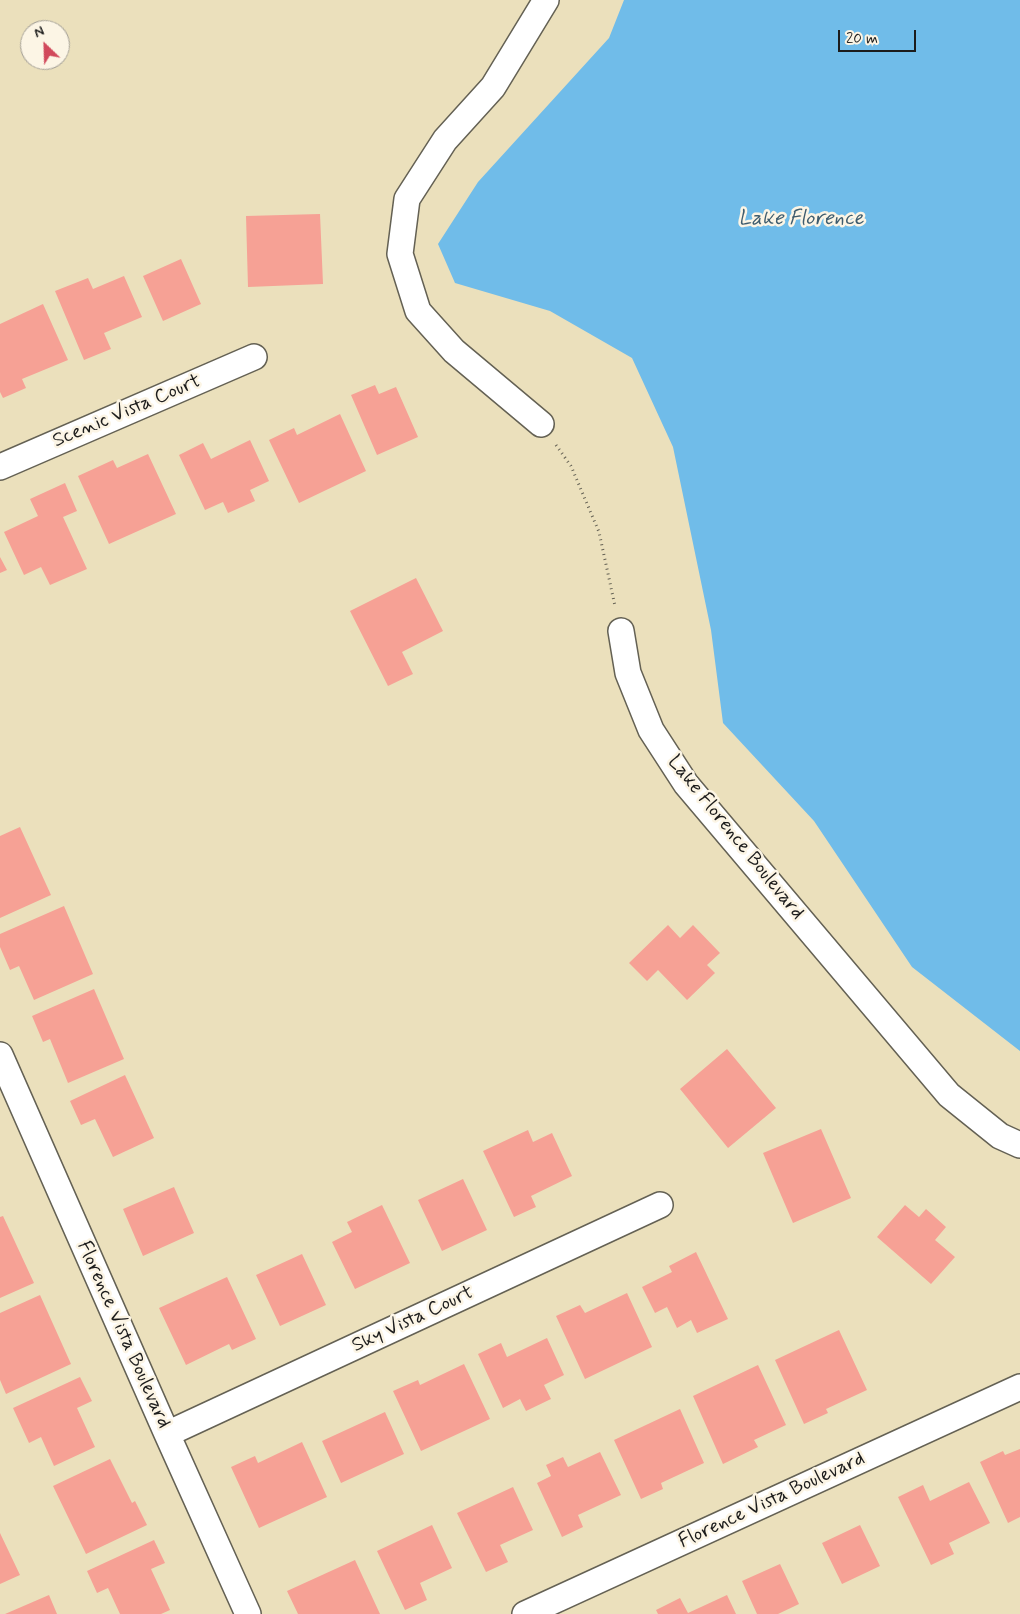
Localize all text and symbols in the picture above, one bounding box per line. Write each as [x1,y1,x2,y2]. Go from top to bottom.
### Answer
north arrow [20,20,70,70]
scale bar [840,20,918,52]
text: N [31,22,47,42]
text: 20 m [846,29,878,49]
water label: Lake Florence [738,207,864,233]
street label: Scenic Vista Court [49,370,205,454]
street label: Lake Florence Boulevard [661,751,809,925]
street label: Florence Vista Boulevard [71,1238,175,1432]
street label: Sky Vista Court [348,1281,478,1359]
street label: Florence Vista Boulevard [675,1447,869,1555]

